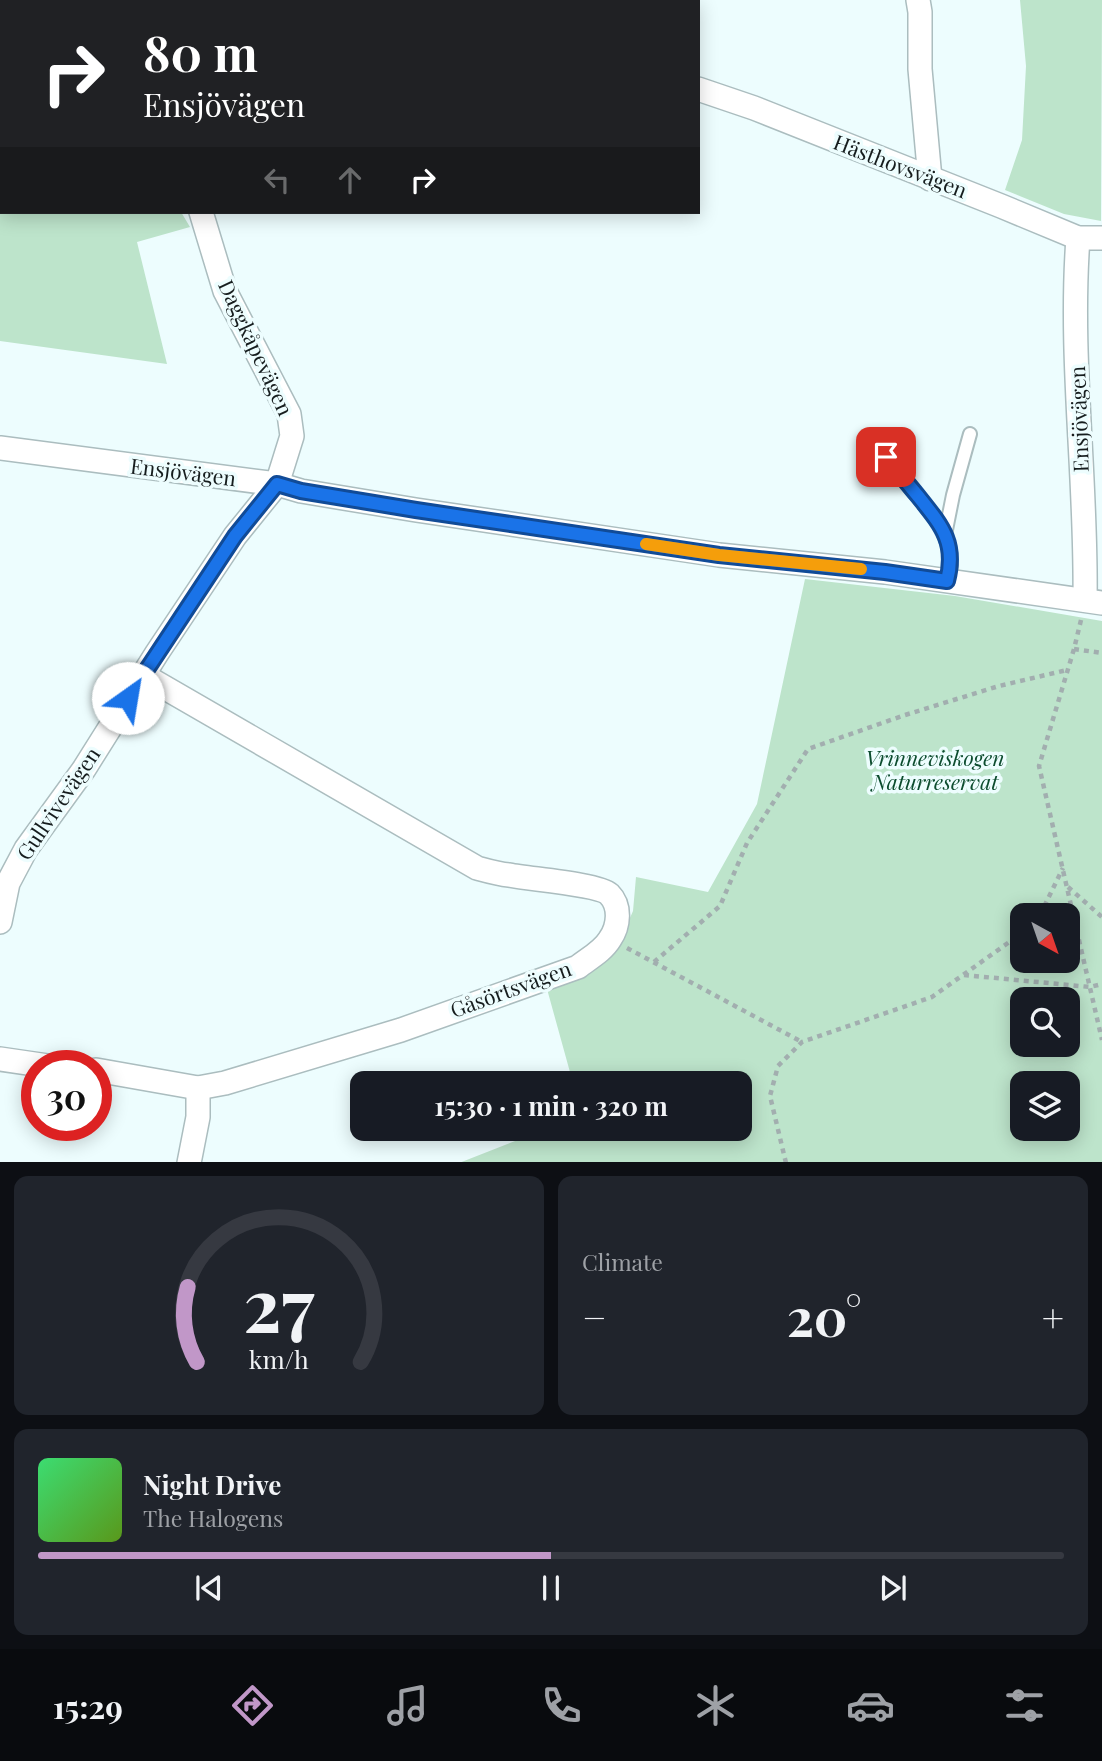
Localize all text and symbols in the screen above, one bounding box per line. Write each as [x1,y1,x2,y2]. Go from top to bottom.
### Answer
text: 80 m [143,19,258,84]
icon: right [28,28,119,119]
text: Ensjövägen [143,82,305,125]
street label: Hästhovsvägen [830,127,972,204]
icon: left [258,161,296,199]
icon: ahead [331,161,369,199]
icon: right [404,161,442,199]
street label: Daggkåpevägen [213,275,301,420]
street label: Ensjövägen [1062,365,1094,473]
pin [856,427,916,487]
icon: arrive [867,438,905,476]
street label: Ensjövägen [129,451,238,491]
position arrow [91,661,165,735]
street label: Gullvivevägen [9,741,106,865]
park label: Vrinneviskogen Naturreservat [866,743,1004,795]
north arrow [1010,903,1080,973]
map controls [1010,903,1080,1141]
street label: Gåsörtsvägen [446,953,575,1023]
button: search [1010,987,1080,1057]
speed limit sign: 30 [21,1050,112,1141]
button: layers [1010,1071,1080,1141]
text: 15:30 · 1 min · 320 m [434,1088,668,1123]
text: Climate [582,1246,663,1277]
text: 27 [243,1253,315,1350]
text: 20° [787,1281,862,1350]
text: − [582,1291,607,1342]
text: + [1042,1291,1064,1342]
text: km/h [249,1341,309,1374]
text: Night Drive [143,1467,281,1502]
text: The Halogens [143,1502,283,1533]
icon: previous [190,1569,228,1607]
icon: pause [532,1569,570,1607]
icon: next [874,1569,912,1607]
icon: directions [228,1681,277,1730]
icon: music [383,1681,432,1730]
icon: phone [537,1681,586,1730]
icon: climate [691,1681,740,1730]
icon: car [846,1681,895,1730]
icon: filters [1000,1681,1049,1730]
text: 15:29 [53,1684,123,1727]

